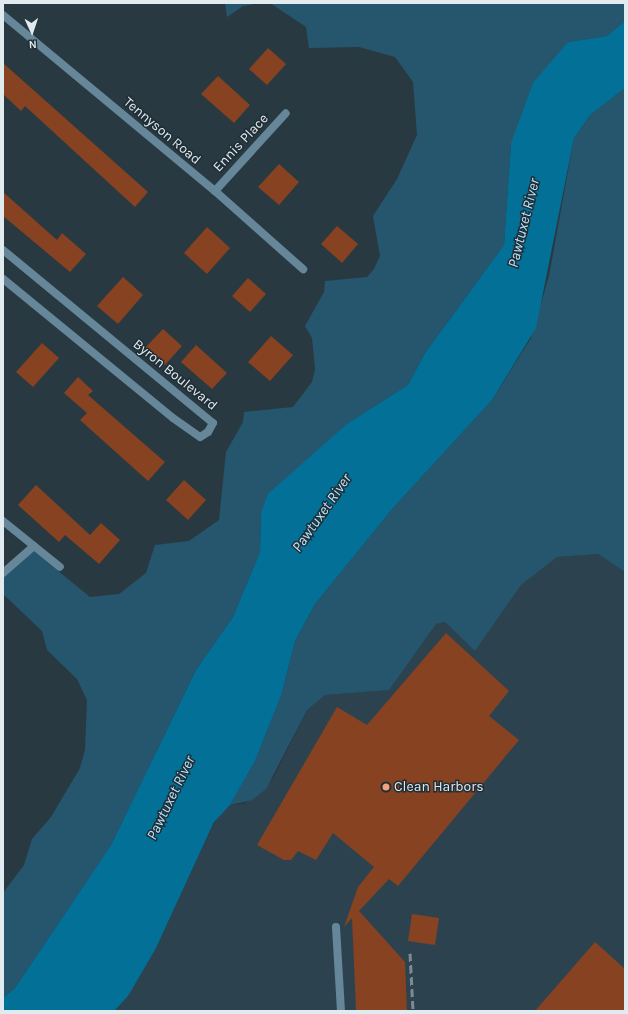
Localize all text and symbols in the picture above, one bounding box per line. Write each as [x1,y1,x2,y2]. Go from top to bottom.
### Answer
north arrow [12,12,52,52]
text: N [28,38,37,51]
street label: Tennyson Road [120,94,204,168]
street label: Ennis Place [210,110,272,176]
water label: Pawtuxet River [504,176,544,270]
street label: Byron Boulevard [129,336,221,414]
water label: Pawtuxet River [288,470,356,556]
water label: Pawtuxet River [143,753,199,843]
place label: Clean Harbors [394,779,484,795]
marker: Clean Harbors [381,782,391,792]

